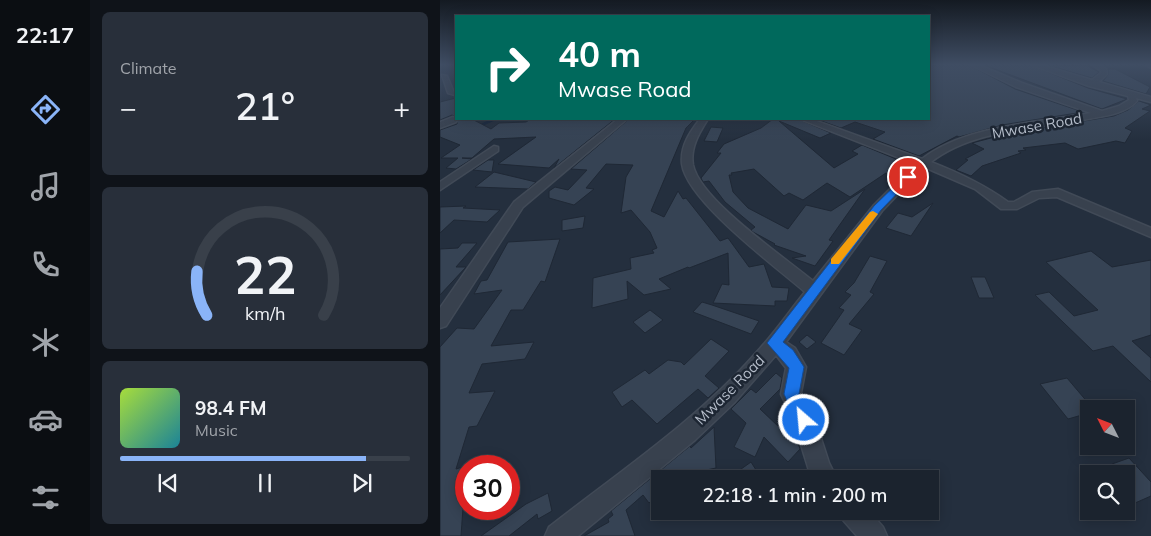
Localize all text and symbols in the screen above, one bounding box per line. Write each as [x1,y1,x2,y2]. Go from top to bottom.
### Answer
text: 22:17 [16,21,74,49]
text: 40 m [558,32,641,76]
icon: right [475,35,540,100]
text: Climate [120,58,176,78]
text: Mwase Road [558,75,692,103]
text: 21° [235,82,295,130]
text: − [120,90,137,125]
text: + [393,90,410,125]
icon: directions [28,92,63,127]
street label: Mwase Road [990,108,1083,143]
pin [887,156,929,198]
icon: arrive [894,163,922,191]
icon: music [28,169,63,204]
text: 22 [234,242,296,307]
icon: phone [28,247,63,282]
text: km/h [245,302,285,324]
icon: climate [28,325,63,360]
street label: Mwase Road [691,351,769,429]
position arrow [777,393,829,445]
text: 98.4 FM [195,396,267,420]
north arrow [1080,400,1135,455]
map controls [1080,400,1135,520]
icon: car [28,402,63,437]
text: Music [195,420,238,440]
speed limit sign: 30 [455,455,520,520]
button: search [1080,465,1135,520]
icon: previous [154,469,182,497]
icon: pause [251,469,279,497]
icon: next [348,469,376,497]
icon: filters [28,480,63,515]
text: 22:18 · 1 min · 200 m [702,483,888,507]

